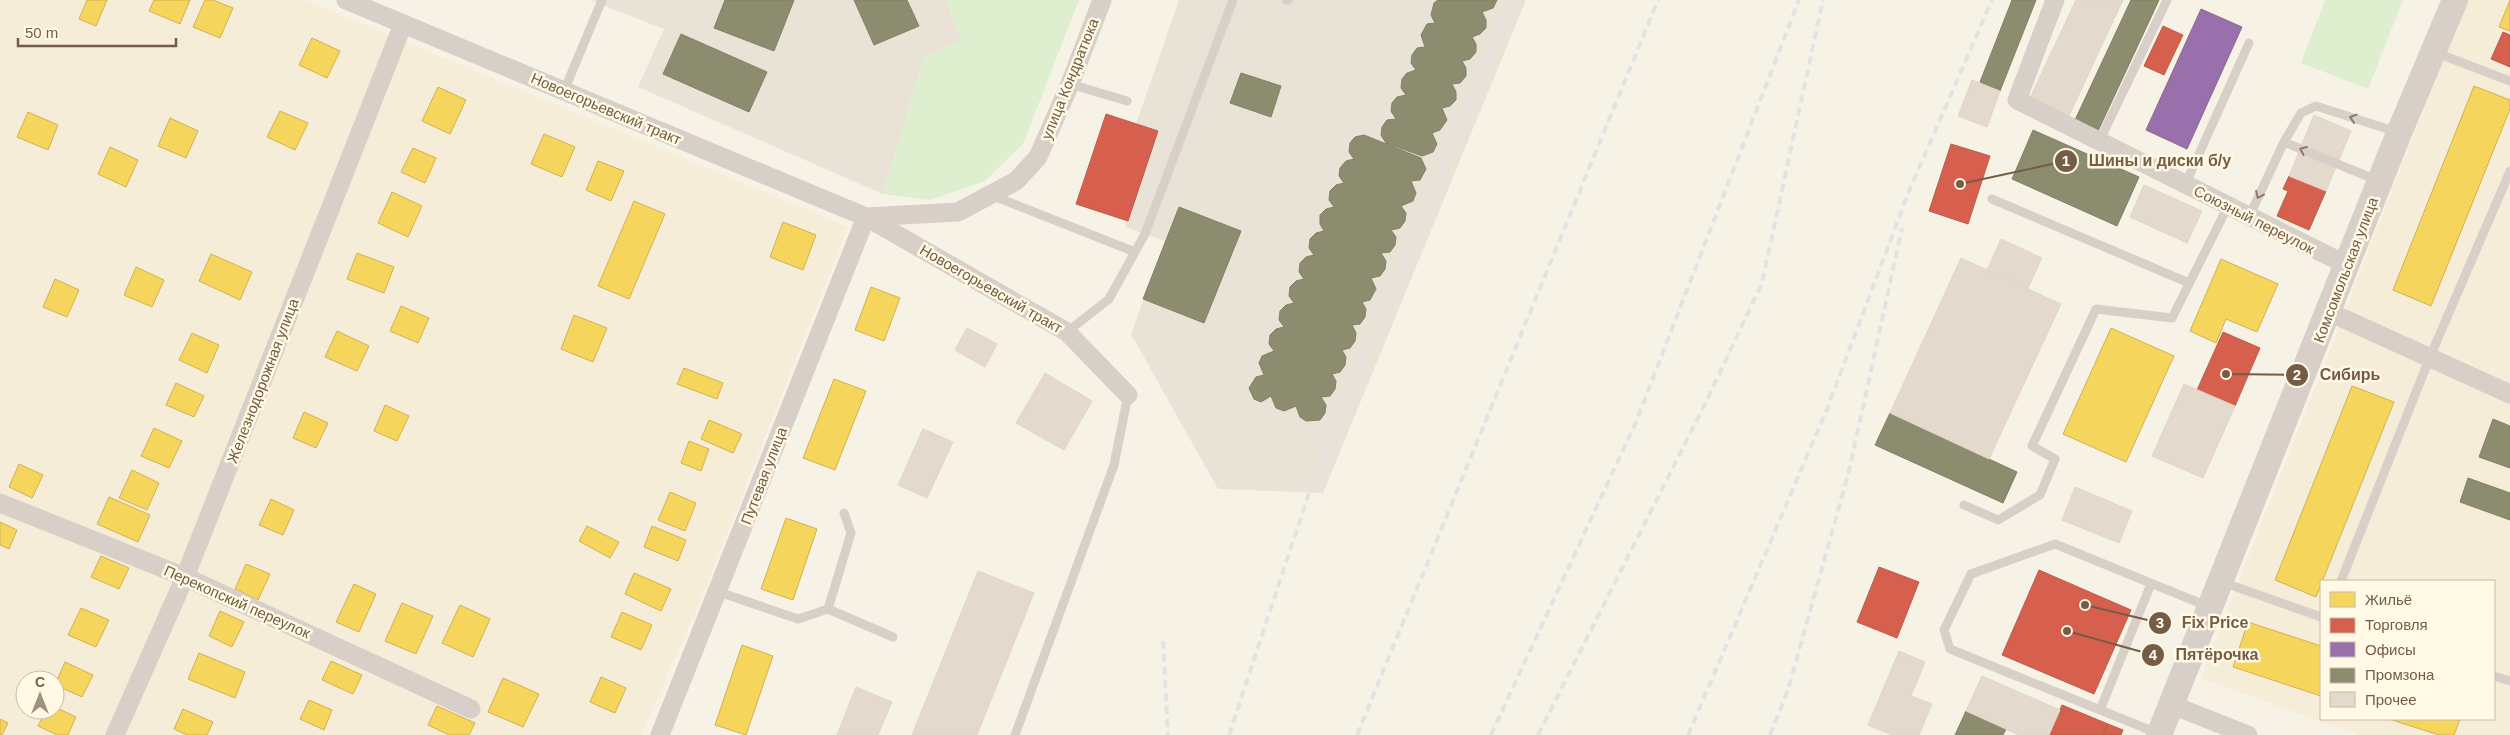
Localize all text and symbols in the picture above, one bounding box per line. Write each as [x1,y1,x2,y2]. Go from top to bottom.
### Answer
scale bar [18,15,175,47]
street label: улица Кондратюка [1037,15,1102,142]
text: 50 m [25,24,58,41]
street label: Новоегорьевский тракт [529,69,684,148]
one-way arrow [2349,114,2358,124]
callout: Шины и диски б/у [2054,145,2241,176]
one-way arrow [2299,146,2308,156]
text: 1 [2062,152,2070,169]
text: Шины и диски б/у [2089,152,2231,169]
street label: Союзный переулок [2191,182,2318,257]
one-way arrow [2256,190,2266,199]
street label: Комсомольская улица [2310,194,2381,345]
street label: Новоегорьевский тракт [917,241,1066,336]
street label: Железнодорожная улица [223,295,302,466]
callout: Сибирь [2284,359,2390,390]
text: 2 [2293,366,2301,383]
text: Сибирь [2320,366,2381,383]
street label: Путевая улица [737,424,790,527]
street label: Перекопский переулок [162,562,313,642]
legend [2320,580,2495,720]
text: Жильё [2365,591,2412,608]
callout: Fix Price [2147,607,2259,638]
text: 3 [2156,614,2164,631]
text: Fix Price [2182,614,2248,631]
text: Торговля [2365,616,2428,633]
callout: Пятёрочка [2140,639,2268,670]
text: Офисы [2365,641,2416,658]
text: 4 [2149,646,2158,663]
text: Пятёрочка [2176,646,2259,663]
text: Промзона [2365,666,2435,683]
north arrow [15,670,65,720]
text: С [35,674,45,690]
text: Прочее [2365,691,2417,708]

